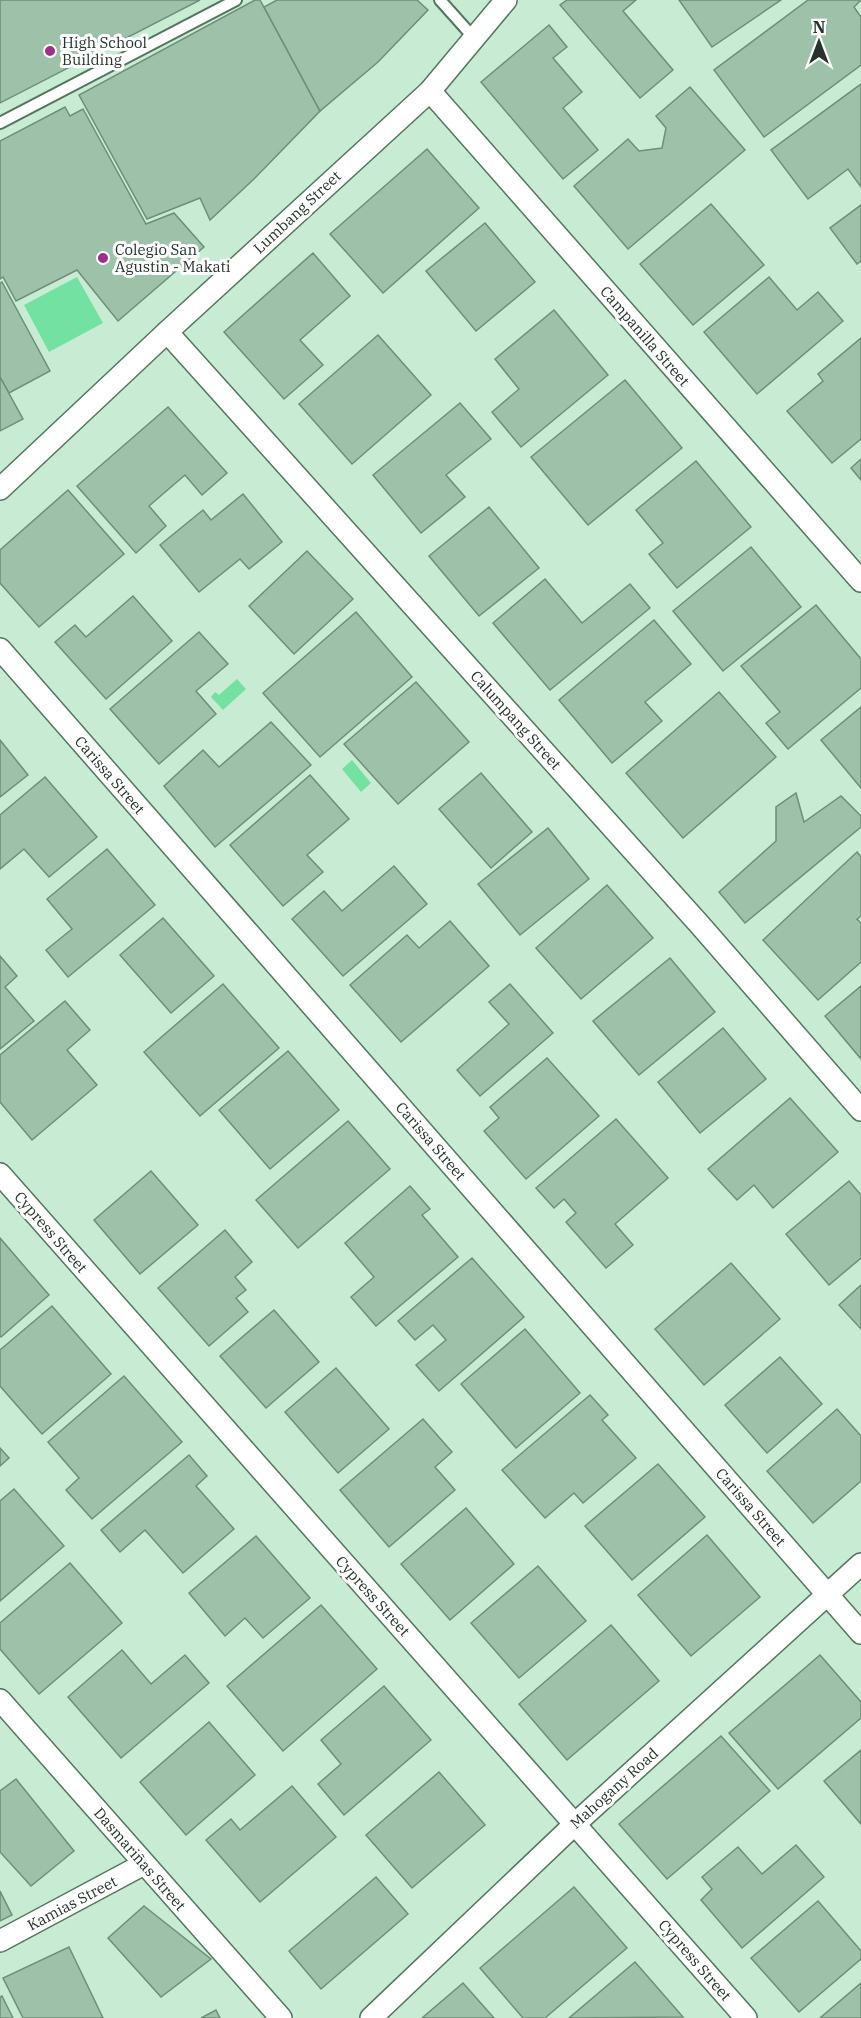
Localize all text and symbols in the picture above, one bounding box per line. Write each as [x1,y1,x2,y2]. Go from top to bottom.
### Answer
north arrow [789,12,849,72]
text: N [813,17,825,37]
place label: High School Building [62,33,147,69]
marker: High School Building [43,44,57,58]
street label: Lumbang Street [249,167,345,257]
place label: Colegio San Agustin - Makati [115,240,231,276]
marker: Colegio San Agustin - Makati [96,251,110,265]
street label: Campanilla Street [596,282,694,390]
street label: Calumpang Street [467,667,565,773]
street label: Carissa Street [71,732,149,818]
street label: Carissa Street [392,1098,470,1184]
street label: Cypress Street [10,1187,92,1277]
street label: Carissa Street [712,1464,790,1550]
street label: Cypress Street [332,1552,414,1640]
street label: Mahogany Road [566,1743,662,1833]
street label: Dasmariñas Street [90,1803,190,1915]
street label: Kamias Street [24,1871,120,1935]
street label: Cypress Street [654,1915,736,2005]

